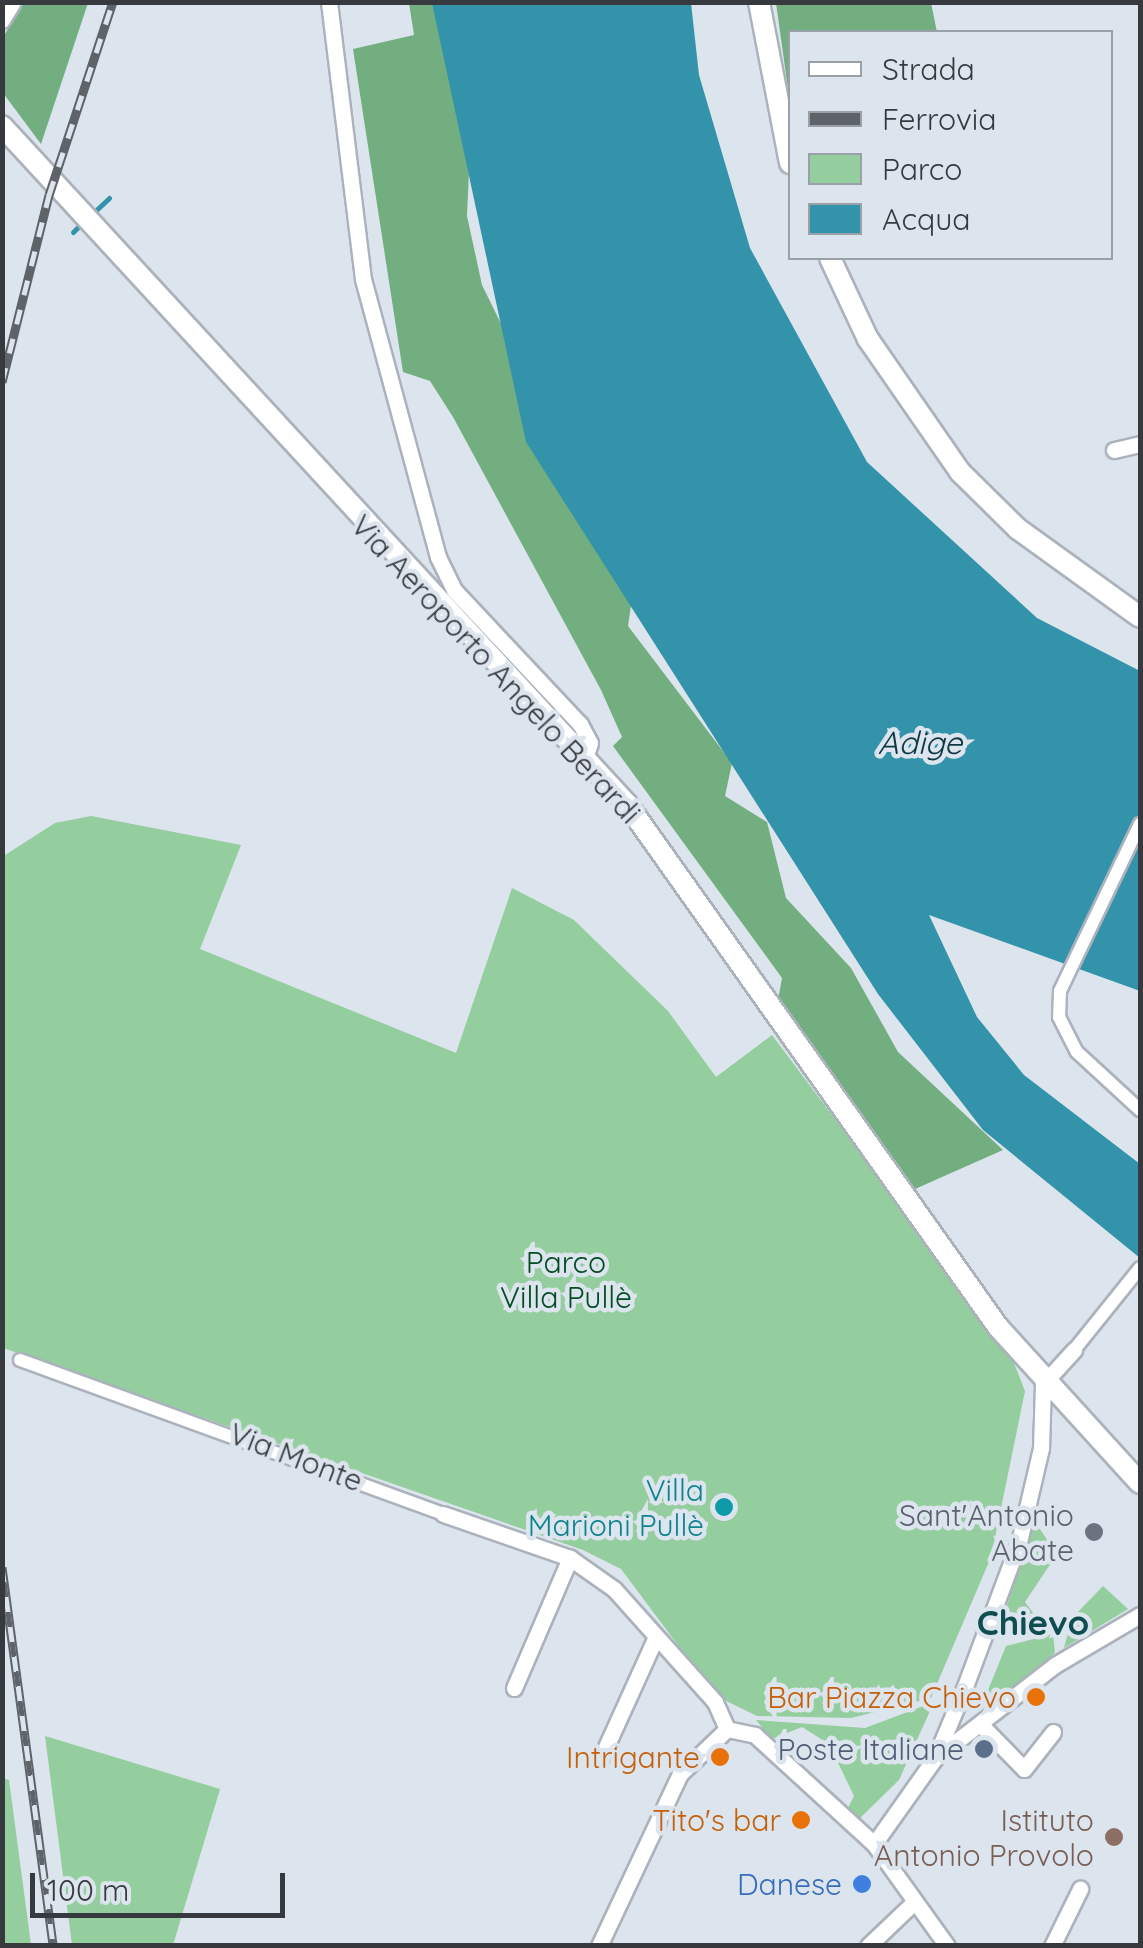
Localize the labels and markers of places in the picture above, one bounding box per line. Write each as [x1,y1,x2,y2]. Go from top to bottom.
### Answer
place label: Villa Marioni Pullè [528,1472,704,1542]
marker: Villa Marioni Pullè [713,1496,735,1518]
place label: Sant'Antonio Abate [899,1497,1074,1568]
marker: Sant'Antonio Abate [1083,1521,1105,1543]
place label: Bar Piazza Chievo [767,1679,1016,1715]
marker: Bar Piazza Chievo [1025,1686,1047,1708]
place label: Poste Italiane [777,1731,964,1767]
marker: Poste Italiane [973,1738,995,1760]
place label: Intrigante [566,1739,700,1775]
marker: Intrigante [709,1746,731,1768]
place label: Tito's bar [652,1802,781,1838]
place label: Istituto Antonio Provolo [874,1802,1094,1872]
marker: Tito's bar [790,1809,812,1831]
marker: Istituto Antonio Provolo [1103,1826,1125,1848]
place label: Danese [737,1866,842,1902]
marker: Danese [851,1873,873,1895]

